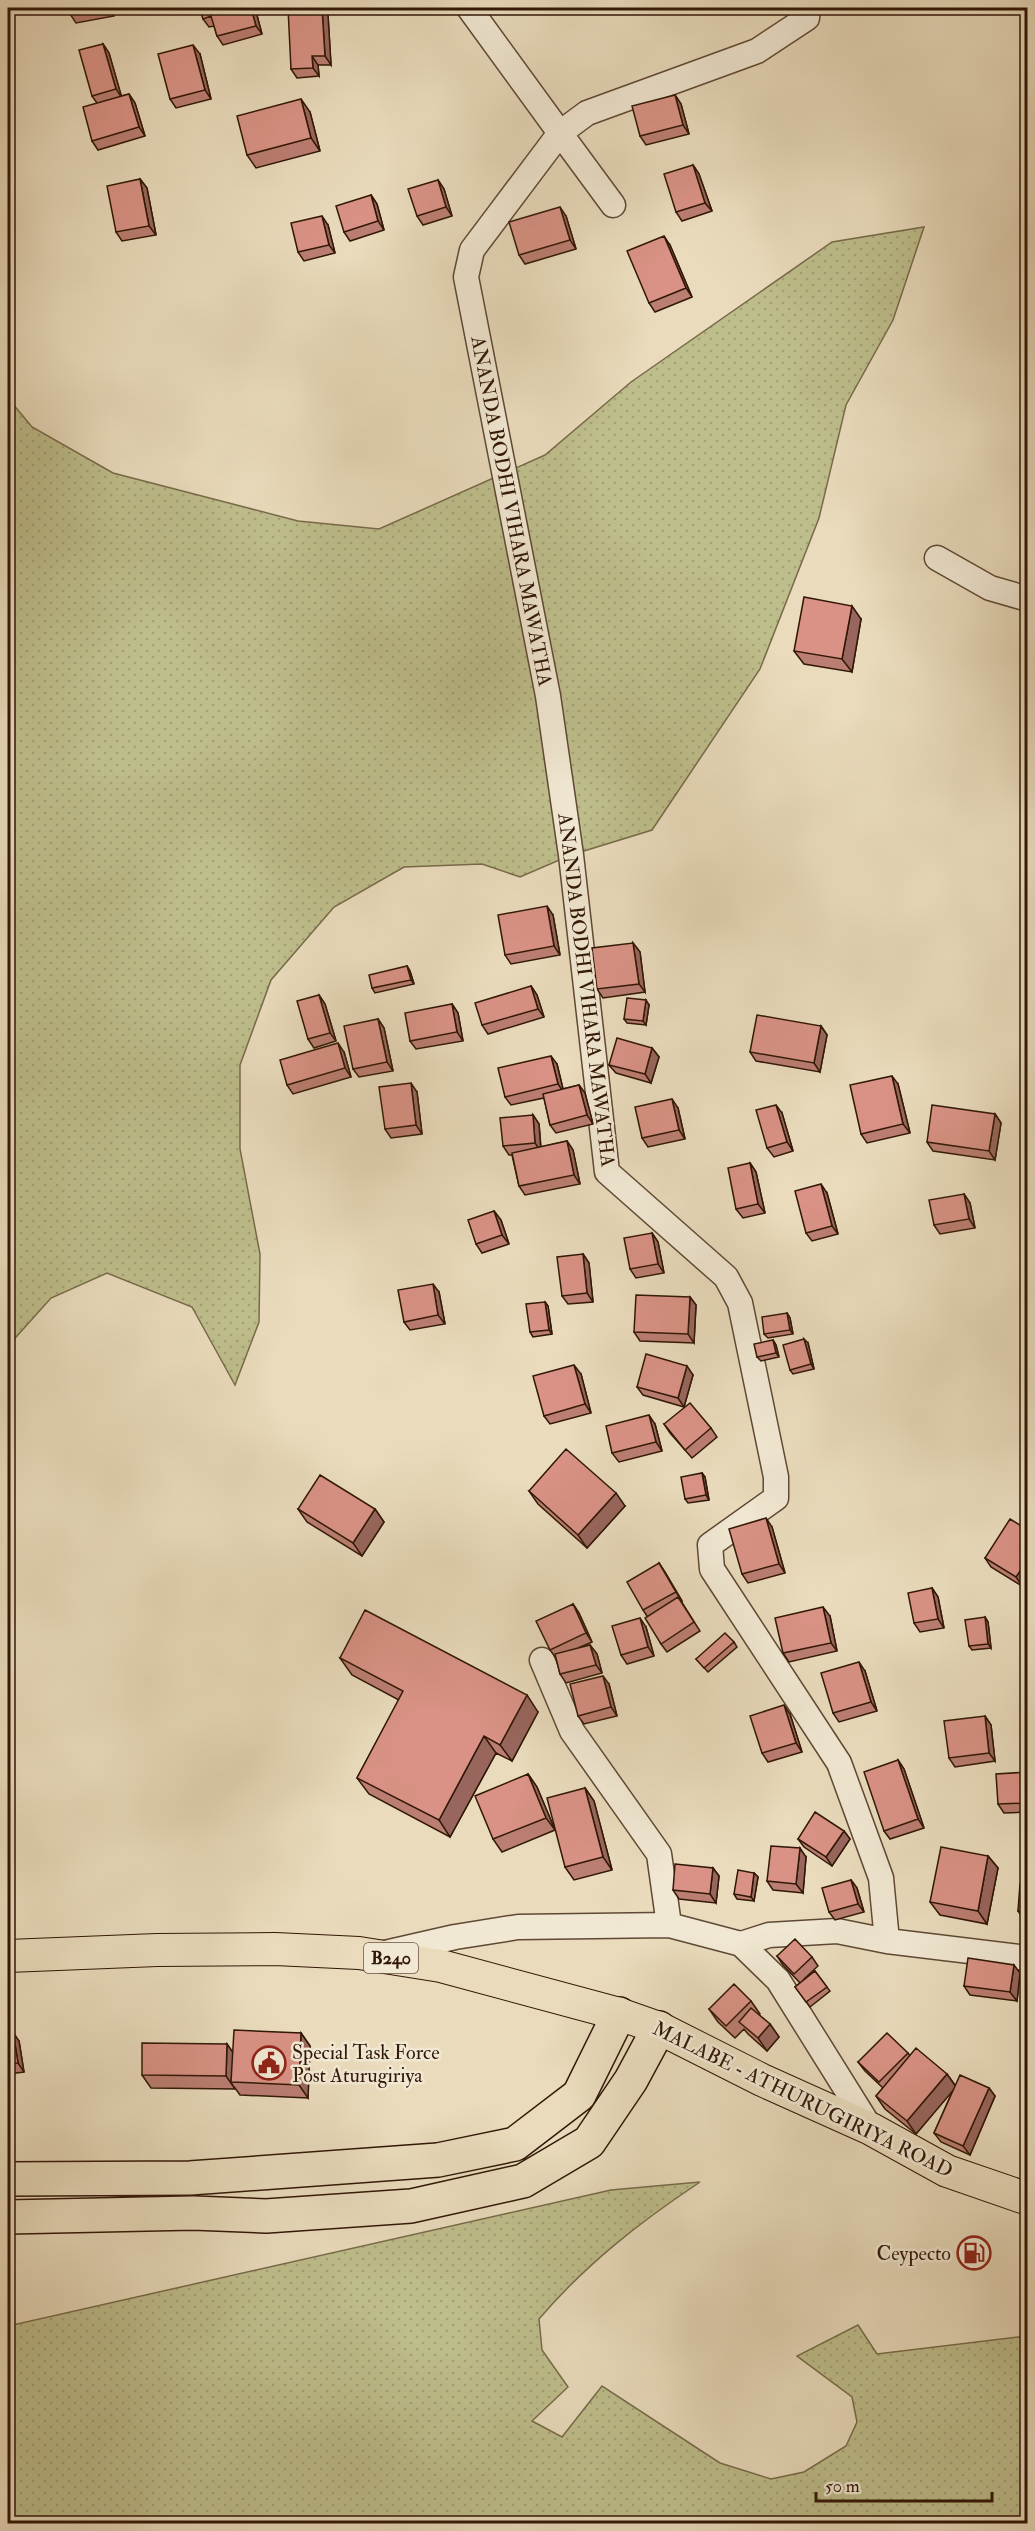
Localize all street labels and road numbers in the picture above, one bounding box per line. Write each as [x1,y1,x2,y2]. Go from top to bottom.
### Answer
street label: ANANDA BODHI VIHARA MAWATHA [465,333,558,689]
street label: ANANDA BODHI VIHARA MAWATHA [552,811,621,1169]
road number: B240 [364,1943,418,1973]
street label: MALABE - ATHURUGIRIYA ROAD [649,2016,957,2183]

